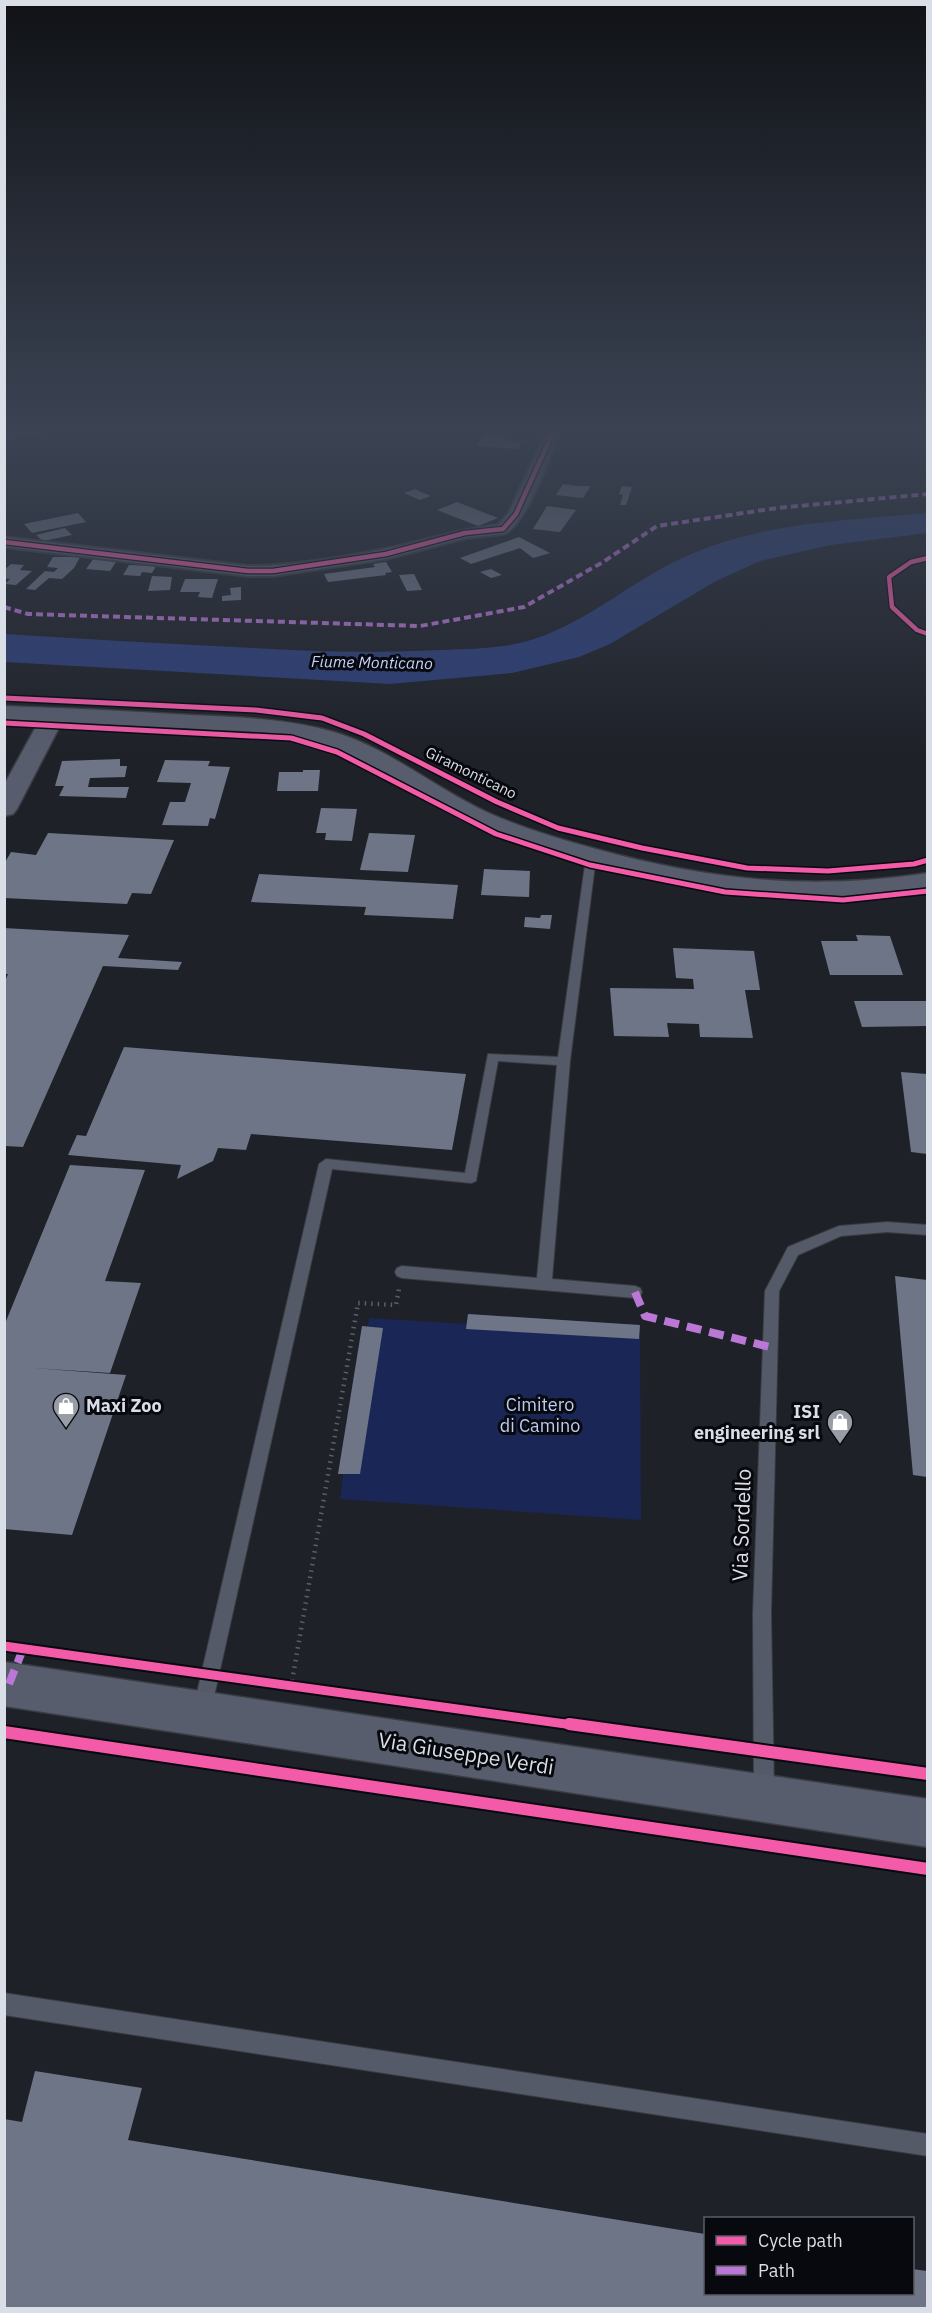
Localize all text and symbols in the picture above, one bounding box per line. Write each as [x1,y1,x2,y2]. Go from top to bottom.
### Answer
water label: Fiume Monticano [311,651,433,673]
street label: Giramonticano [423,742,520,803]
shop icon: Maxi Zoo [51,1391,81,1429]
park label: Cimitero di Camino [500,1393,580,1437]
place label: Maxi Zoo [86,1394,162,1417]
place label: ISI engineering srl [694,1400,821,1444]
shop icon: ISI engineering srl [825,1407,855,1445]
street label: Via Sordello [725,1468,757,1582]
street label: Via Giuseppe Verdi [376,1725,556,1781]
legend [704,2217,914,2295]
text: Cycle path [758,2229,843,2252]
text: Path [758,2259,795,2282]

